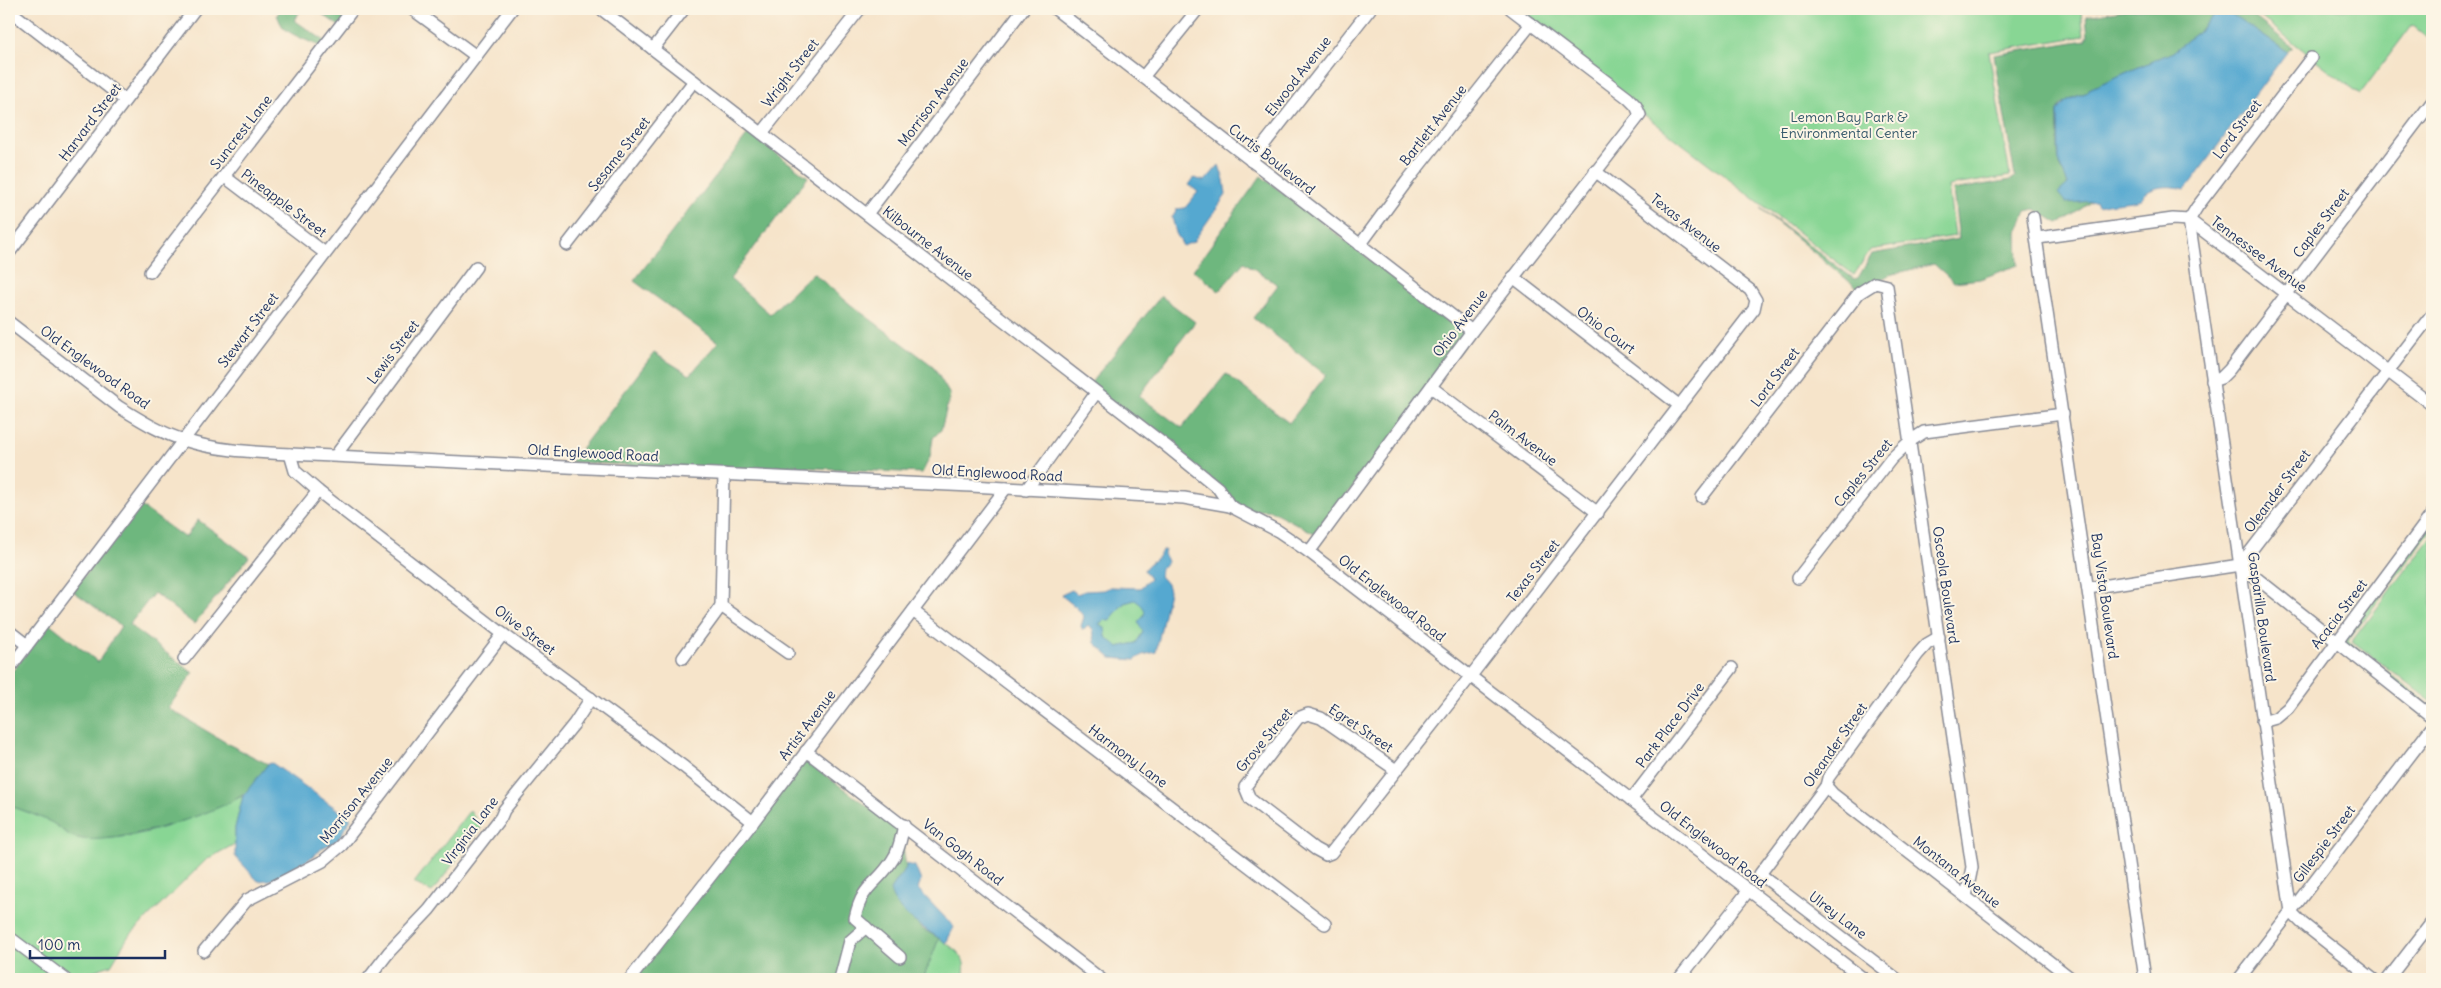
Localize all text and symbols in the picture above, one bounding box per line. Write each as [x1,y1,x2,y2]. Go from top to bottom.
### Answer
street label: Elwood Avenue [1261,32,1335,120]
street label: Wright Street [758,35,823,111]
street label: Morrison Avenue [894,54,972,150]
street label: Harvard Street [55,79,125,165]
street label: Bartlett Avenue [1396,81,1470,169]
street label: Suncrest Lane [206,91,276,173]
street label: Lord Street [2209,95,2265,162]
park label: Lemon Bay Park & Environmental Center [1781,108,1918,142]
street label: Sesame Street [584,113,654,195]
street label: Curtis Boulevard [1225,120,1319,198]
street label: Pineapple Street [238,165,331,241]
street label: Caples Street [2289,184,2353,261]
street label: Texas Avenue [1647,190,1725,256]
street label: Kilbourne Avenue [879,202,977,284]
street label: Tennessee Avenue [2207,212,2311,296]
street label: Ohio Avenue [1429,286,1491,360]
street label: Stewart Street [214,289,282,371]
street label: Ohio Court [1573,302,1639,358]
street label: Lewis Street [363,316,423,388]
street label: Old Englewood Road [37,321,153,413]
street label: Lord Street [1747,343,1803,410]
street label: Palm Avenue [1485,406,1561,470]
street label: Caples Street [1830,435,1896,511]
street label: Old Englewood Road [527,441,659,465]
street label: Oleander Street [2240,446,2314,536]
street label: Old Englewood Road [931,461,1063,485]
street label: Osceola Boulevard [1929,525,1963,645]
street label: Bay Vista Boulevard [2087,532,2123,660]
street label: Texas Street [1503,535,1564,606]
street label: Old Englewood Road [1335,550,1449,646]
street label: Gasparilla Boulevard [2244,551,2280,683]
street label: Acacia Street [2307,575,2371,653]
street label: Olive Street [491,601,559,659]
street label: Park Place Drive [1632,679,1708,771]
street label: Artist Avenue [775,686,839,764]
street label: Oleander Street [1799,699,1871,791]
street label: Egret Street [1325,700,1397,756]
street label: Grove Street [1232,704,1296,776]
street label: Harmony Lane [1085,720,1171,792]
street label: Morrison Avenue [316,753,396,847]
street label: Virginia Lane [438,793,502,869]
street label: Old Englewood Road [1656,796,1770,892]
street label: Gillespie Street [2289,801,2359,886]
street label: Van Gogh Road [919,815,1007,889]
street label: Montana Avenue [1910,832,2004,912]
street label: Ulrey Lane [1805,887,1871,943]
scale bar [30,928,165,960]
text: 100 m [38,935,80,954]

